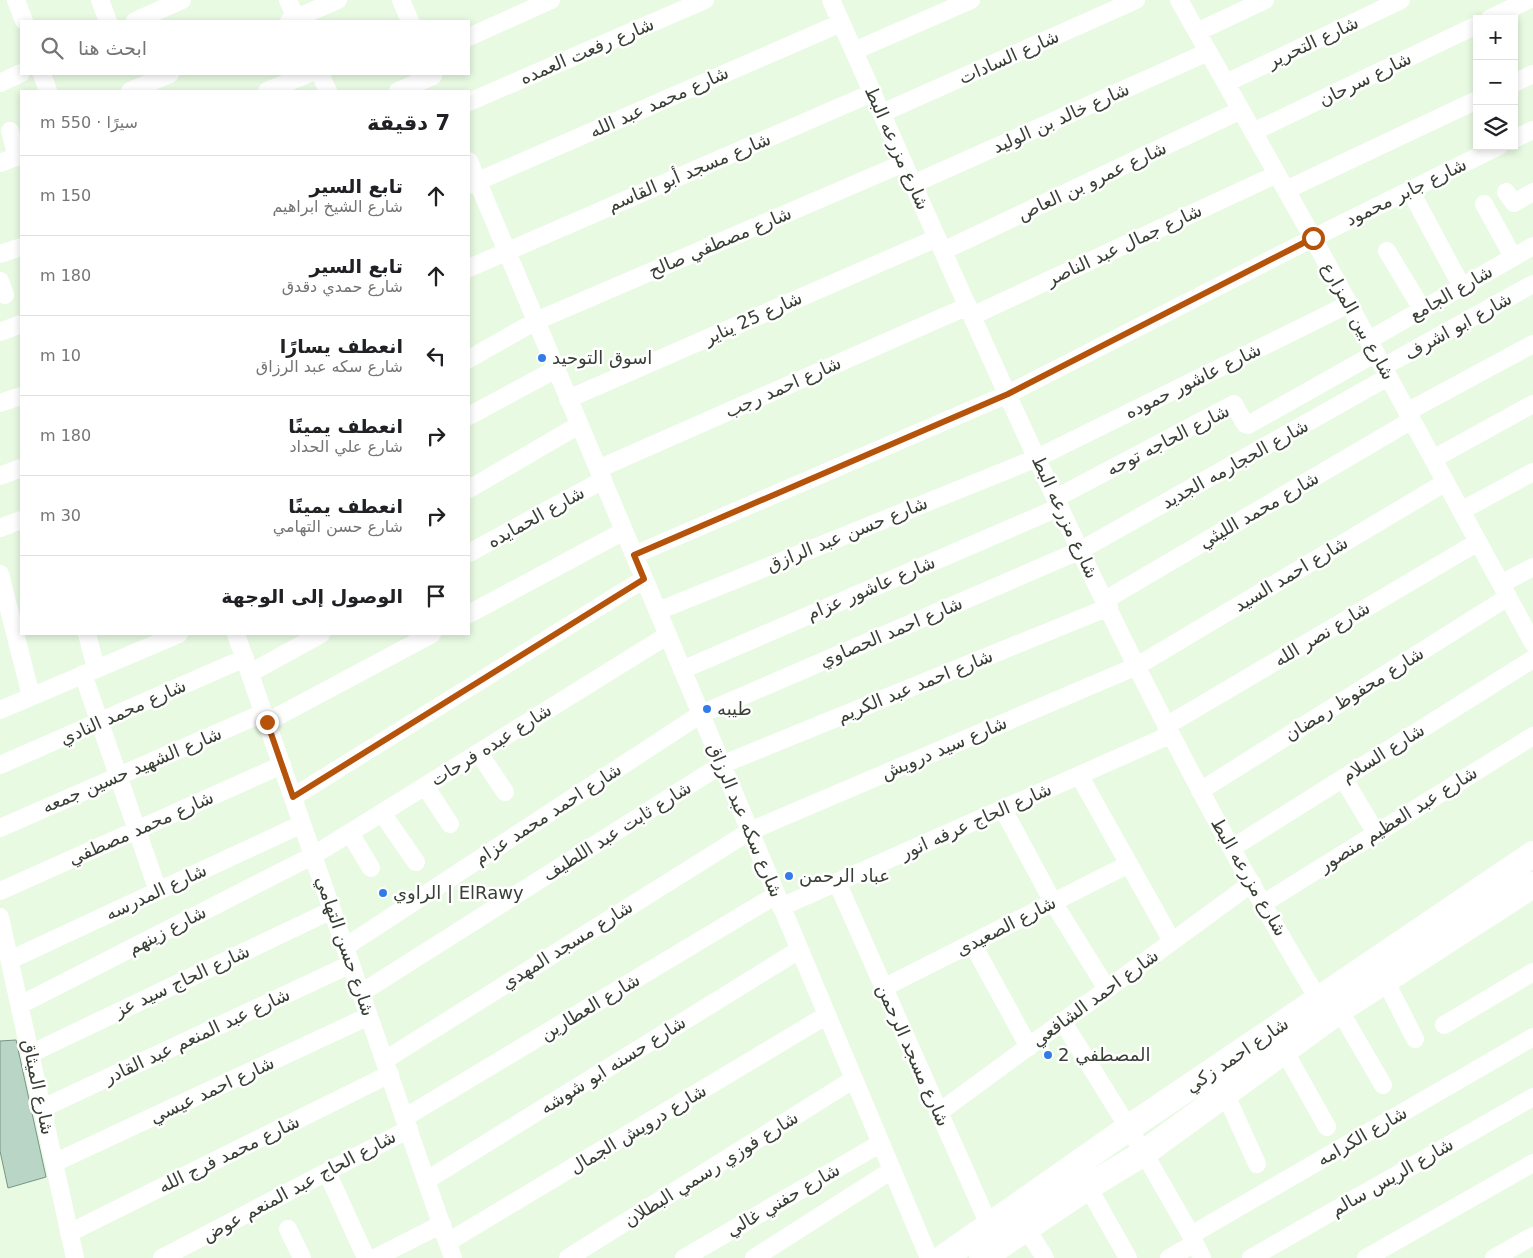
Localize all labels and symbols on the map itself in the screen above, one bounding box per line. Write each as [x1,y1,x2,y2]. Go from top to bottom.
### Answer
street label: شارع التحرير [1263,11,1362,73]
street label: شارع رفعت العمده [517,13,657,89]
street label: شارع السادات [955,25,1063,89]
street label: شارع سرحان [1315,47,1415,111]
street label: شارع محمد عبد الله [586,61,732,143]
street label: شارع خالد بن الوليد [989,78,1133,158]
street label: شارع مزرعه البط [860,83,934,213]
street label: شارع مسجد أبو القاسم [604,127,774,216]
street label: شارع عمرو بن العاص [1014,137,1170,225]
street label: شارع جابر محمود [1342,153,1470,231]
street label: شارع جمال عبد الناصر [1042,199,1205,291]
street label: شارع مصطفي صالح [645,202,795,282]
route start [1302,227,1325,250]
street label: شارع بين المزارع [1317,258,1399,384]
street label: شارع الجامع [1405,260,1497,326]
street label: شارع 25 يناير [700,287,806,350]
street label: شارع ابو اشرف [1400,287,1516,365]
street label: شارع عاشور حموده [1121,338,1265,424]
place label: اسوق التوحيد [552,347,652,369]
marker: اسوق التوحيد [536,352,548,364]
street label: شارع احمد رجب [721,352,845,422]
street label: شارع الحاجه توحه [1103,400,1233,480]
street label: شارع الحجارمه الجديد [1158,414,1312,514]
street label: شارع مزرعه البط [1027,452,1103,582]
street label: شارع محمد الليثي [1195,467,1323,553]
street label: شارع الحمايده [484,481,588,553]
street label: شارع حسن عبد الرازق [763,492,931,576]
street label: شارع احمد السيد [1230,531,1352,617]
street label: شارع عاشور عزام [803,551,939,625]
street label: شارع احمد الحصاوي [816,592,966,672]
street label: شارع نصر الله [1270,597,1374,671]
street label: شارع محفوظ رمضان [1280,642,1428,746]
street label: شارع احمد عبد الكريم [834,645,996,727]
street label: شارع محمد النادي [56,674,190,750]
place label: طيبه [717,698,752,719]
street label: شارع عبده فرحات [426,699,556,791]
marker: طيبه [701,703,713,715]
route end [256,711,279,734]
street label: شارع سيد درويش [878,712,1010,784]
street label: شارع السلام [1337,719,1429,787]
street label: شارع الشهيد حسين جمعه [39,722,225,818]
street label: شارع سكه عبد الرزاق [703,740,787,900]
street label: شارع احمد محمد عزام [470,758,626,870]
street label: شارع عبد العظيم منصور [1314,761,1481,877]
street label: شارع ثابت عبد اللطيف [539,776,695,886]
street label: شارع الحاج عرفه انور [896,778,1055,865]
street label: شارع محمد مصطفي [65,786,217,870]
street label: شارع مزرعه البط [1206,814,1292,940]
street label: شارع المدرسه [102,859,210,925]
place label: عباد الرحمن [799,865,890,887]
marker: عباد الرحمن [783,870,795,882]
street label: شارع حسن التهامي [311,873,379,1019]
place label: الراوي | ElRawy [393,882,524,904]
marker: الراوي | ElRawy [377,887,389,899]
street label: شارع الصعيدى [952,891,1060,961]
street label: شارع مسجد المهدي [497,896,637,994]
street label: شارع زينهم [124,901,210,959]
street label: شارع الحاج سيد عز [110,940,253,1022]
street label: شارع احمد الشافعي [1027,945,1163,1051]
street label: شارع العطارين [536,969,644,1045]
street label: شارع مسجد الرحمن [872,980,954,1130]
street label: شارع عبد المنعم عبد القادر [99,983,294,1089]
street label: شارع حسنه ابو شوشه [536,1011,690,1119]
street label: شارع احمد زكي [1181,1012,1293,1098]
street label: شارع الميثاق [17,1037,59,1137]
place label: المصطفي 2 [1058,1044,1151,1066]
marker: المصطفي 2 [1042,1049,1054,1061]
street label: شارع احمد عيسي [146,1052,278,1128]
street label: شارع درويش الجمال [566,1079,710,1179]
street label: شارع الكرامه [1313,1101,1411,1171]
street label: شارع فوزي رسمي البطلان [620,1106,802,1232]
street label: شارع محمد فرج الله [155,1110,303,1198]
street label: شارع الحاج عبد المنعم عوض [198,1125,400,1247]
street label: شارع الريس سالم [1327,1133,1457,1221]
street label: شارع حفني غالي [722,1159,844,1241]

